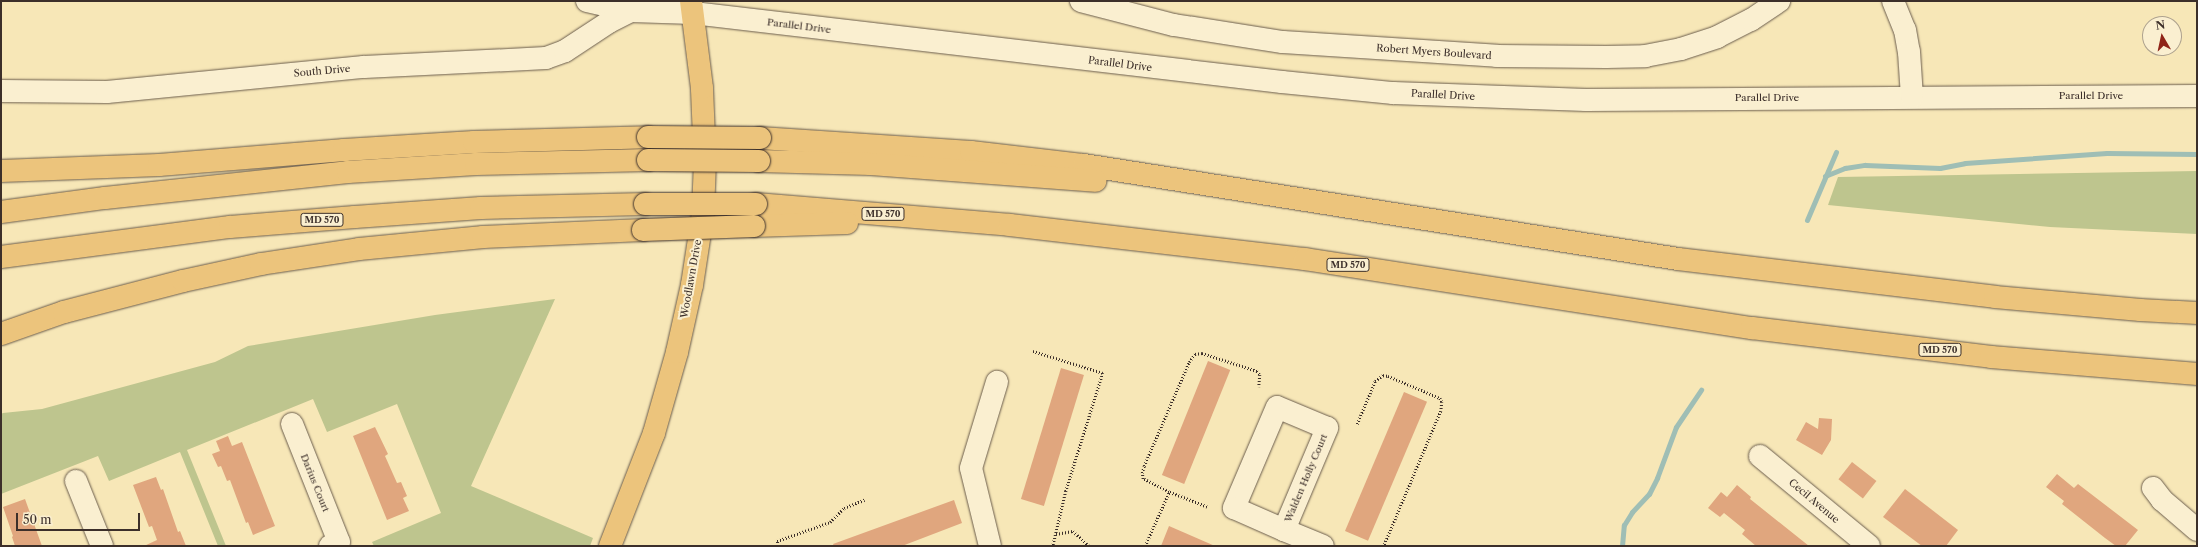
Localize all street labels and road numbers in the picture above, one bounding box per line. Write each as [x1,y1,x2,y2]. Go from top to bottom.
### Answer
street label: Parallel Drive [766,16,832,36]
street label: Robert Myers Boulevard [1376,42,1492,62]
street label: Parallel Drive [1087,54,1153,74]
street label: South Drive [293,63,351,79]
street label: Parallel Drive [1411,87,1475,103]
street label: Parallel Drive [2059,90,2123,102]
street label: Parallel Drive [1735,92,1799,104]
road number: MD 570 [861,207,905,221]
road number: MD 570 [300,213,344,227]
street label: Woodlawn Drive [678,239,704,319]
road number: MD 570 [1326,258,1370,272]
road number: MD 570 [1918,343,1962,357]
street label: Walden Holly Court [1282,432,1330,524]
street label: Darius Court [298,452,332,514]
street label: Cecil Avenue [1786,476,1842,526]

